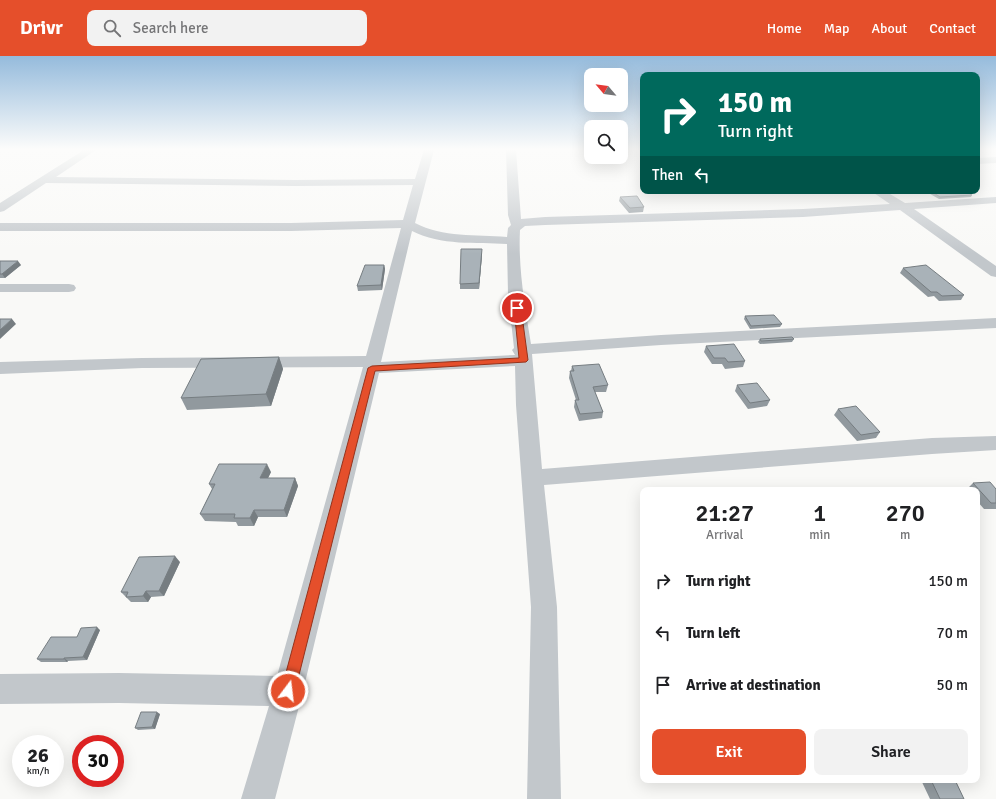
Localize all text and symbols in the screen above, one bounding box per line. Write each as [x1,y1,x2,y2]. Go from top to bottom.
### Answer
search box [87,10,367,46]
text: Drivr [20,16,63,40]
icon: search [101,17,123,39]
text: Search here [133,19,208,37]
text: Home [767,20,802,37]
text: Map [824,20,849,37]
text: About [871,20,907,37]
text: Contact [929,20,976,37]
north arrow [584,68,628,112]
map controls [584,68,628,164]
text: 150 m [718,86,792,120]
icon: right [652,88,704,140]
button: search [584,120,628,164]
text: Turn right [718,120,793,142]
icon: left [691,164,713,186]
text: Then [652,166,683,184]
pin [500,291,534,325]
icon: arrive [506,297,528,319]
text: 21:27 [695,498,754,528]
text: 1 [813,498,826,528]
text: 270 [886,498,925,528]
text: Arrival [706,527,743,543]
text: min [809,527,830,543]
text: m [900,527,910,543]
icon: right [652,570,674,592]
text: Turn right [686,572,751,590]
text: 150 m [928,572,968,590]
icon: left [652,622,674,644]
text: Turn left [686,624,740,642]
text: 70 m [937,624,968,642]
position arrow [267,670,309,712]
icon: arrive [652,674,674,696]
text: Arrive at destination [686,676,821,694]
text: 50 m [937,676,968,694]
button: Exit [652,729,806,775]
button: Share [814,729,968,775]
speed limit sign: 30 [72,735,124,787]
text: 26 [27,743,49,768]
text: km/h [27,765,49,777]

